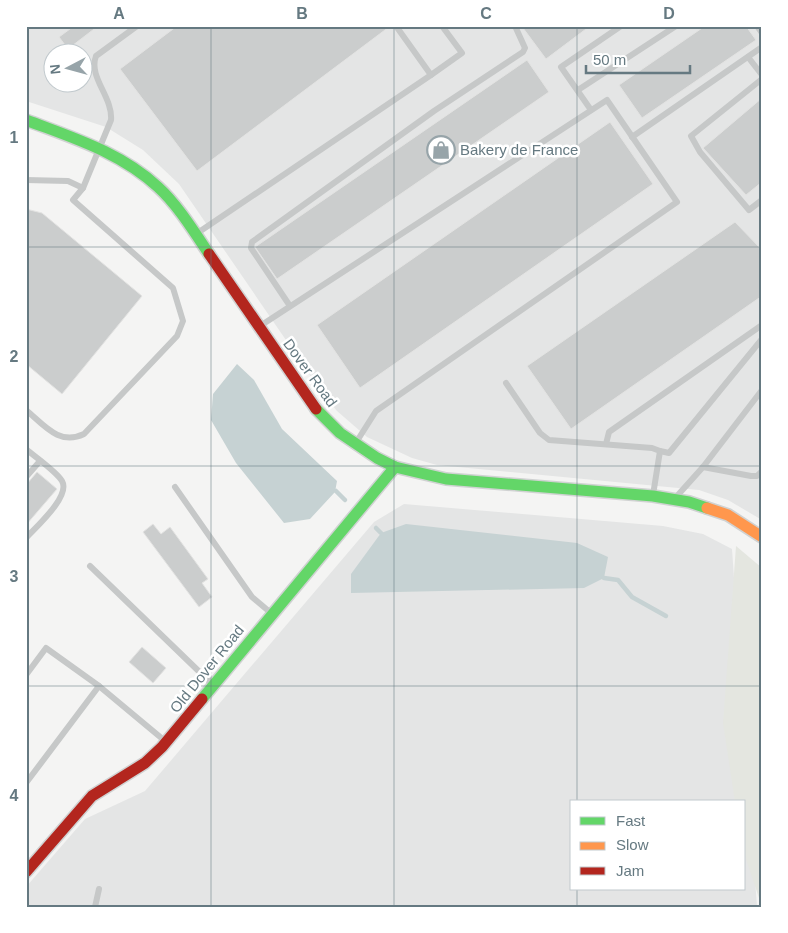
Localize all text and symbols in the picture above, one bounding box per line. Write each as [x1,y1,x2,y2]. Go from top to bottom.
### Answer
text: A [113,5,125,22]
text: B [296,5,308,22]
text: C [480,5,492,22]
text: D [663,5,675,22]
north arrow [42,42,92,92]
scale bar [586,42,689,74]
text: 50 m [593,51,626,68]
text: N [47,63,64,75]
text: 1 [10,129,19,146]
shop icon: Bakery de France [426,135,456,165]
place label: Bakery de France [460,141,578,158]
street label: Dover Road [280,335,341,410]
text: 2 [10,348,19,365]
text: 3 [10,568,19,585]
street label: Old Dover Road [166,622,247,716]
text: 4 [10,787,19,804]
legend [570,800,746,890]
text: Fast [616,812,646,829]
text: Slow [616,836,649,853]
text: Jam [616,862,644,879]

